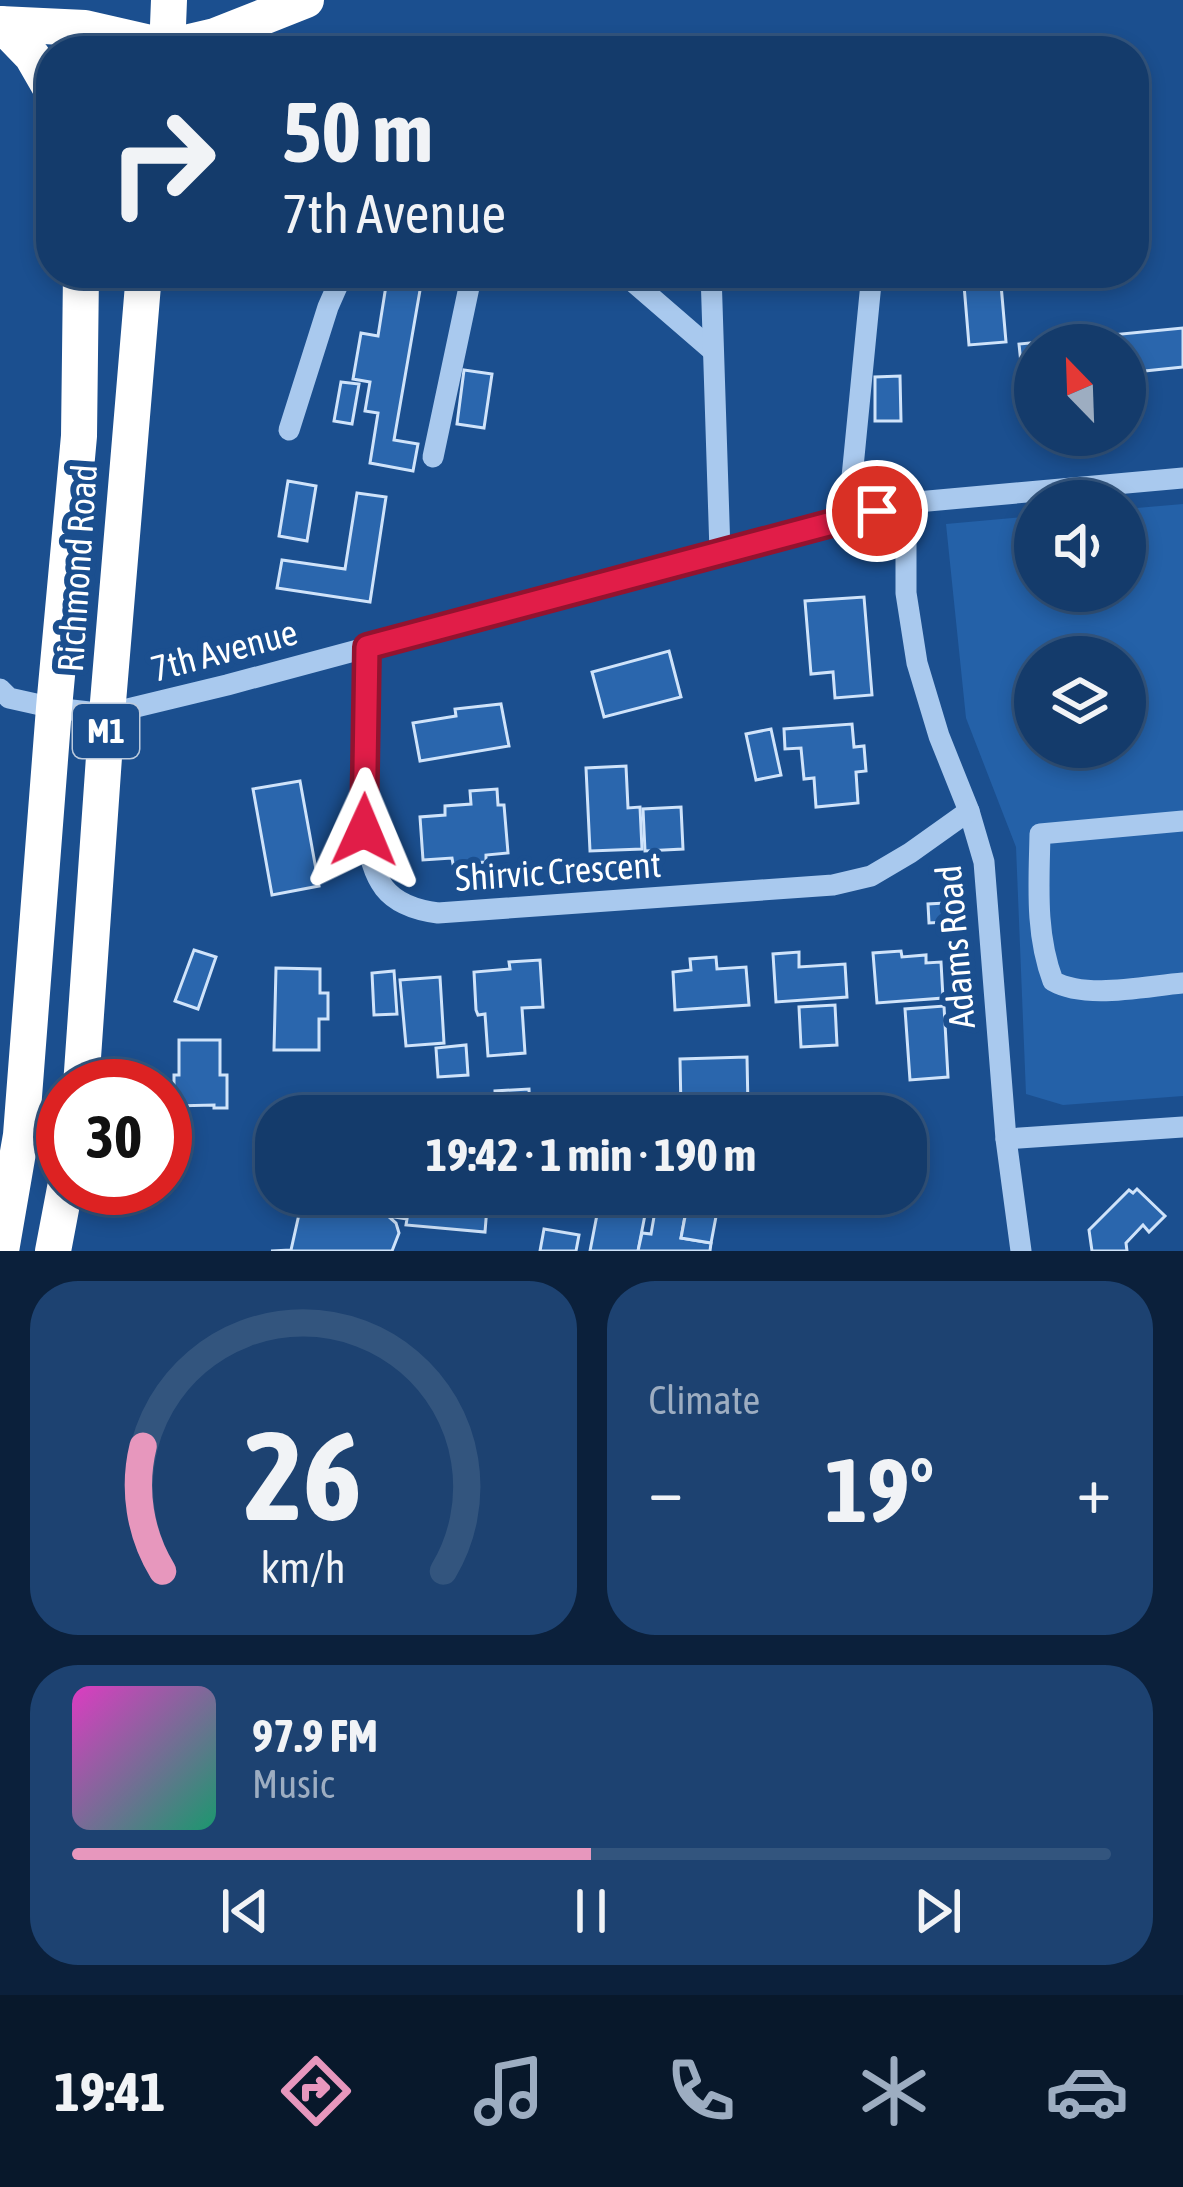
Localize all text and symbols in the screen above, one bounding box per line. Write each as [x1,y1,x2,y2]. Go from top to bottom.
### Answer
icon: right [84,84,240,240]
text: 50 m [282,84,433,180]
text: 7th Avenue [282,183,506,244]
north arrow [1014,324,1146,456]
map controls [1014,324,1146,768]
pin [826,460,928,562]
street label: Richmond Road [49,463,105,673]
icon: arrive [844,478,910,544]
button: sound [1014,480,1146,612]
street label: 7th Avenue [146,610,302,690]
button: layers [1014,636,1146,768]
road number: M1 [73,704,139,758]
position arrow [301,767,427,893]
street label: Shirvic Crescent [454,843,662,899]
street label: Adams Road [927,864,983,1030]
speed limit sign: 30 [36,1059,192,1215]
text: 19:42 · 1 min · 190 m [426,1129,756,1181]
text: Climate [649,1378,760,1422]
text: 26 [245,1403,362,1546]
text: 19° [825,1438,934,1541]
text: − [649,1451,683,1527]
text: + [1077,1451,1111,1527]
text: km/h [261,1543,346,1592]
text: 97.9 FM [252,1710,378,1762]
text: Music [252,1762,334,1806]
icon: previous [212,1878,278,1944]
icon: pause [558,1878,624,1944]
icon: next [905,1878,971,1944]
icon: directions [274,2049,358,2133]
icon: music [467,2049,551,2133]
icon: phone [659,2049,743,2133]
icon: climate [852,2049,936,2133]
icon: car [1045,2049,1129,2133]
text: 19:41 [54,2061,165,2122]

